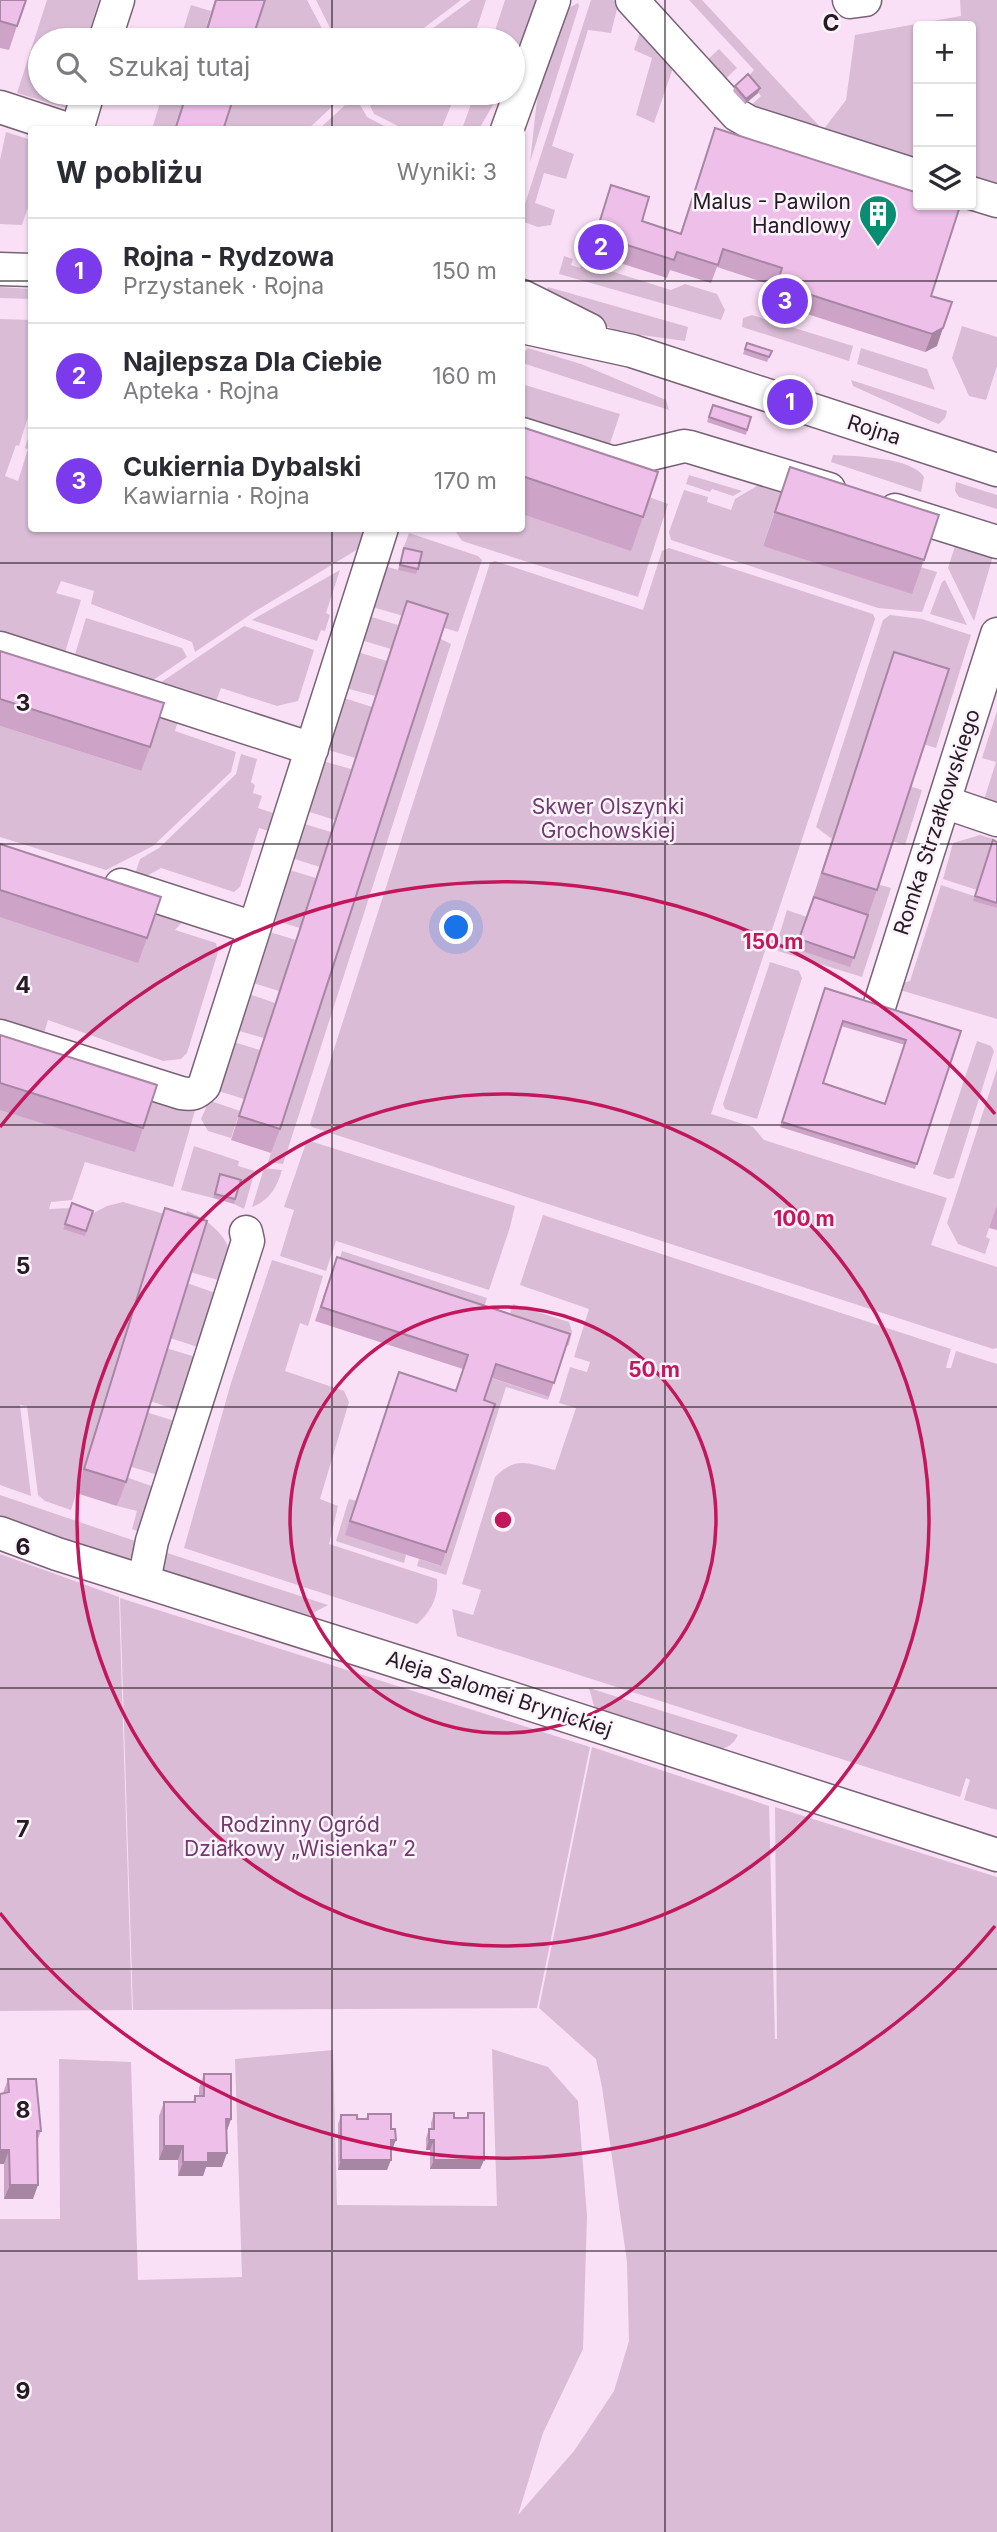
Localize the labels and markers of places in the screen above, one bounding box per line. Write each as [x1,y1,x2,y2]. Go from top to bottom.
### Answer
place label: Malus - Pawilon Handlowy [693,189,851,238]
building icon: Malus - Pawilon Handlowy [857,193,899,248]
pin: 2 [578,221,624,273]
pin: 3 [762,275,808,327]
pin: 1 [767,376,813,428]
centre of rings [491,1508,515,1532]

